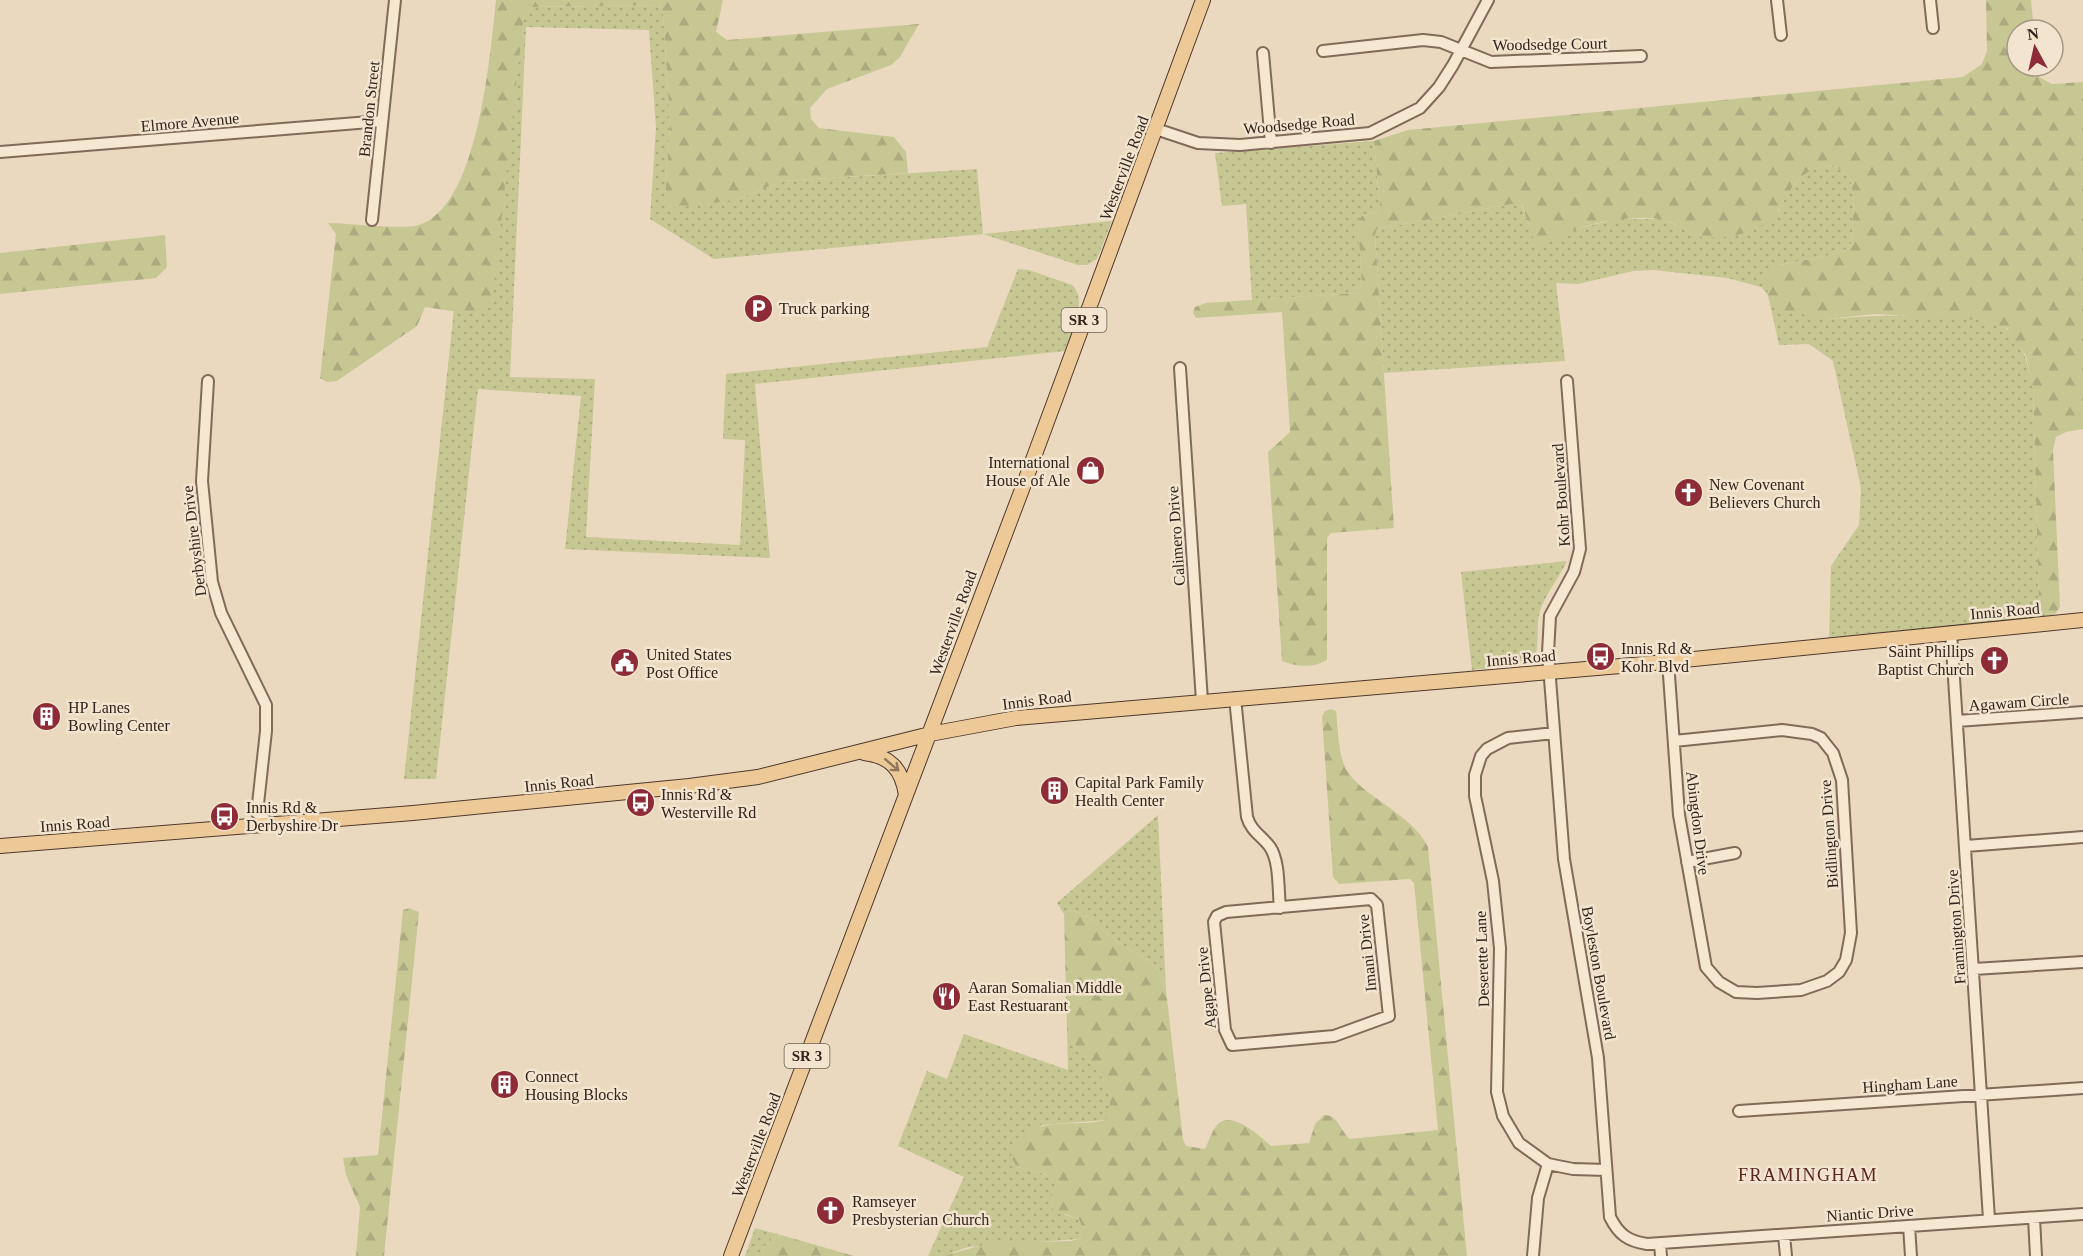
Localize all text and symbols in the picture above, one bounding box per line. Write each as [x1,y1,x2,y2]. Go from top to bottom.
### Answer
north arrow [2005,18,2065,78]
text: N [2026,24,2040,43]
street label: Woodsedge Court [1493,34,1608,54]
street label: Brandon Street [356,60,383,158]
street label: Elmore Avenue [140,109,240,135]
street label: Woodsedge Road [1242,111,1356,138]
street label: Westerville Road [1096,113,1152,223]
parking icon: Truck parking [742,292,774,324]
place label: Truck parking [779,300,870,318]
road number: SR 3 [1062,308,1106,332]
street label: Kohr Boulevard [1549,443,1573,547]
place label: International House of Ale [986,454,1071,489]
shop icon: International House of Ale [1075,455,1107,487]
place label: New Covenant Believers Church [1709,476,1821,511]
church icon: New Covenant Believers Church [1672,477,1704,509]
street label: Derbyshire Drive [179,485,210,597]
street label: Calimero Drive [1164,486,1188,586]
street label: Westerville Road [926,568,980,678]
street label: Innis Road [1970,599,2040,623]
place label: Innis Rd & Kohr Blvd [1621,640,1693,675]
bus stop icon: Innis Rd & Kohr Blvd [1584,641,1616,673]
place label: Saint Phillips Baptist Church [1878,643,1974,679]
church icon: Saint Phillips Baptist Church [1979,644,2011,676]
place label: United States Post Office [646,646,732,681]
street label: Innis Road [1486,646,1556,670]
public building icon: United States Post Office [609,647,641,679]
street label: Innis Road [1001,687,1073,713]
street label: Agawam Circle [1968,690,2070,715]
place label: HP Lanes Bowling Center [68,699,170,735]
building icon: HP Lanes Bowling Center [31,700,63,732]
one-way arrow [885,758,900,772]
street label: Abingdon Drive [1682,770,1713,876]
street label: Innis Road [523,771,595,795]
place label: Capital Park Family Health Center [1075,774,1204,809]
building icon: Capital Park Family Health Center [1038,775,1070,807]
street label: Bidlington Drive [1817,779,1842,889]
place label: Innis Rd & Westerville Rd [661,786,756,821]
bus stop icon: Innis Rd & Westerville Rd [624,787,656,819]
place label: Innis Rd & Derbyshire Dr [246,799,339,835]
bus stop icon: Innis Rd & Derbyshire Dr [209,800,241,832]
street label: Innis Road [40,813,110,835]
street label: Framington Drive [1944,869,1969,985]
street label: Boyleston Boulevard [1578,905,1619,1041]
street label: Deserette Lane [1472,911,1492,1007]
street label: Imani Drive [1354,913,1380,993]
street label: Agape Drive [1193,946,1220,1030]
place label: Aaran Somalian Middle East Restuarant [968,979,1122,1014]
restaurant icon: Aaran Somalian Middle East Restuarant [931,980,963,1012]
road number: SR 3 [784,1044,830,1068]
place label: Connect Housing Blocks [525,1068,628,1104]
building icon: Connect Housing Blocks [488,1069,520,1101]
street label: Hingham Lane [1862,1072,1958,1097]
street label: Westerville Road [728,1090,784,1200]
district label: FRAMINGHAM [1738,1165,1878,1185]
place label: Ramseyer Presbysterian Church [852,1193,989,1229]
church icon: Ramseyer Presbysterian Church [815,1194,847,1226]
street label: Niantic Drive [1826,1201,1914,1225]

